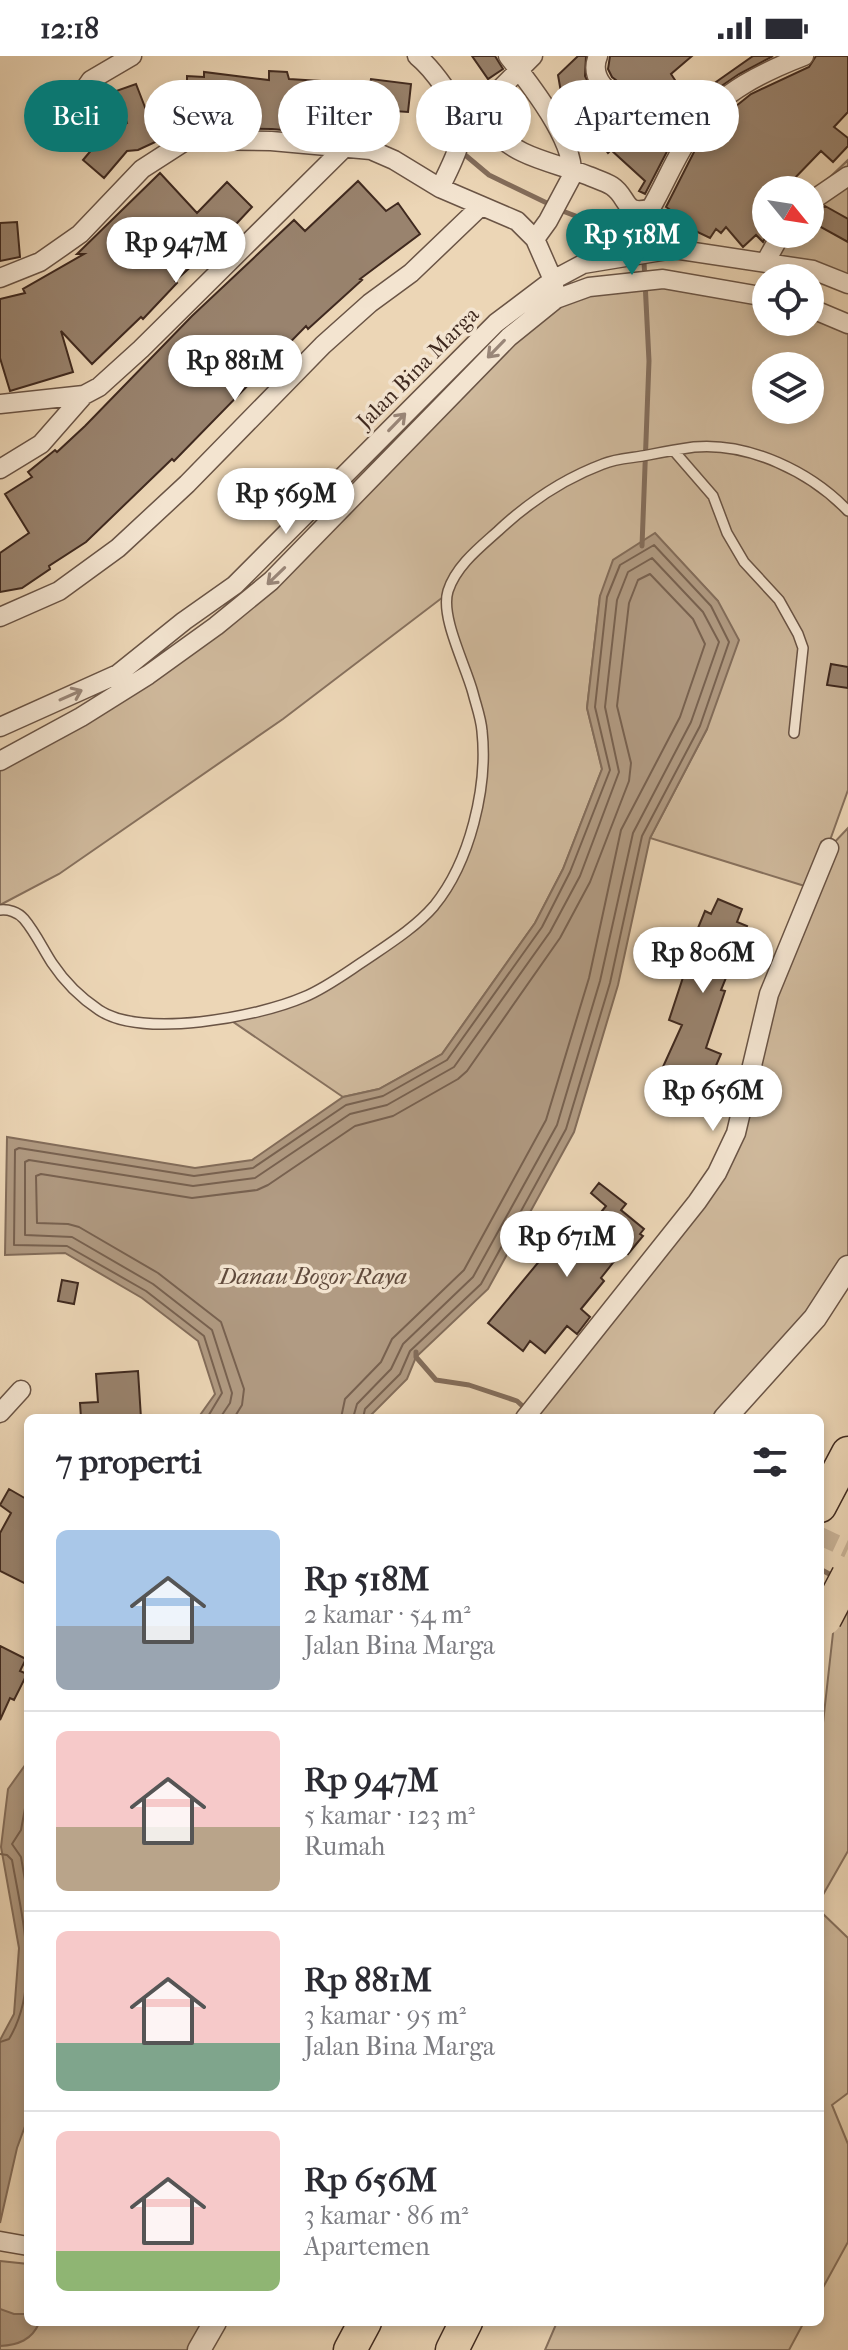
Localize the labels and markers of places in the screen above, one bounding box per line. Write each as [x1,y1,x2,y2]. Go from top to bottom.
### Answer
pin: Rp 518M [558,209,706,277]
pin: Rp 947M [102,217,250,285]
pin: Rp 881M [161,335,309,403]
pin: Rp 569M [212,468,360,536]
pin: Rp 806M [629,927,777,995]
pin: Rp 656M [639,1065,787,1133]
pin: Rp 671M [493,1211,641,1279]

